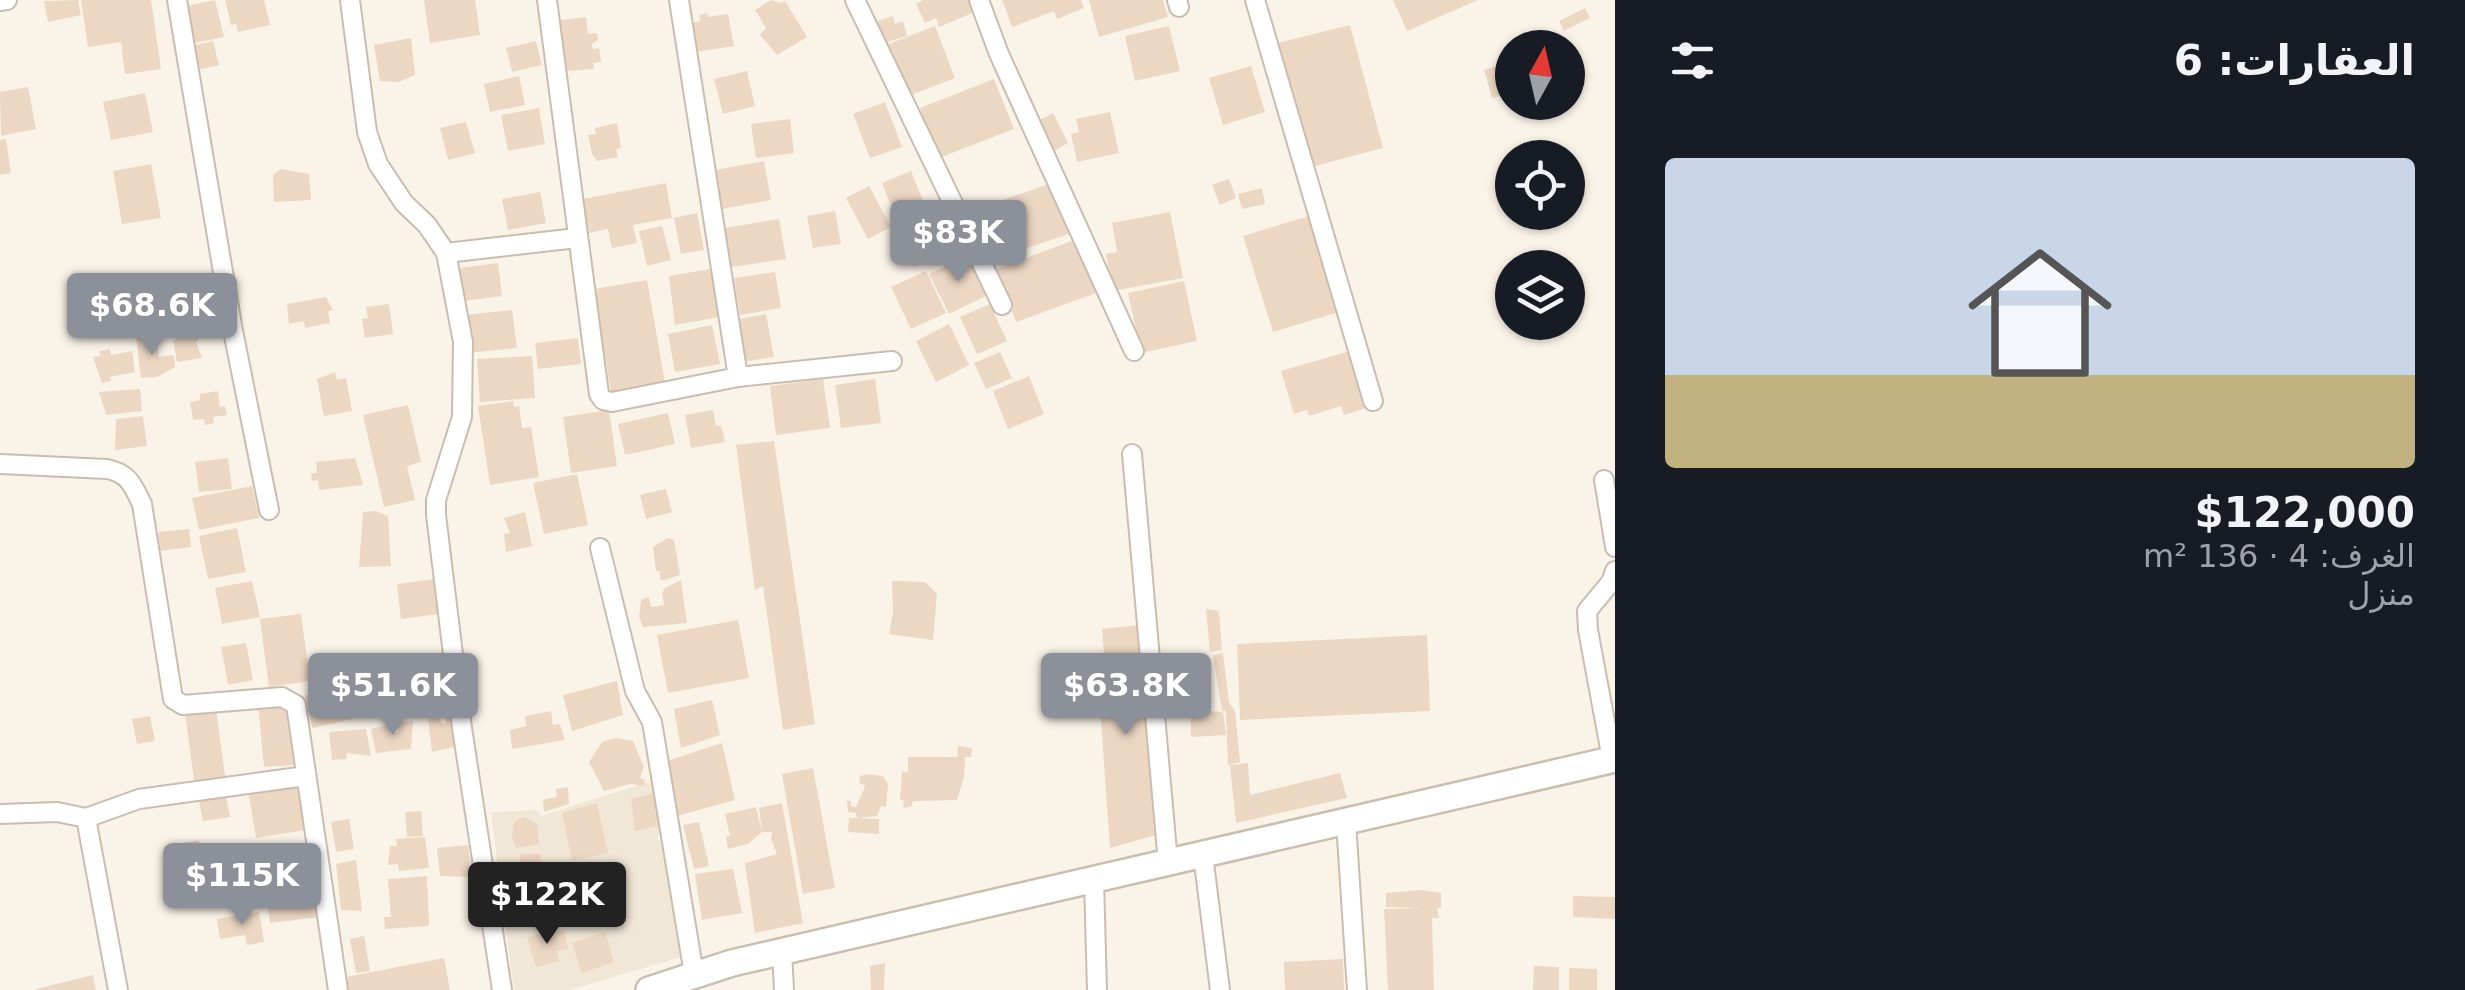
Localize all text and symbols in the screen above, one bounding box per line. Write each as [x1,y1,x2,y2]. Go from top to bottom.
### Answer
north arrow [1495,30,1585,120]
map controls [1495,30,1585,340]
icon: filters [1665,33,1720,88]
text: العقارات: 6 [2174,36,2415,85]
button: locate [1495,140,1585,230]
pin: $83K [899,200,1017,285]
text: $83K [912,213,1004,251]
icon: home [1950,223,2130,403]
button: layers [1495,250,1585,340]
pin: $68.6K [71,273,233,358]
text: $68.6K [89,286,215,324]
text: $122,000 [2194,488,2415,537]
text: الغرف: 4 · 136 m² [2143,537,2415,575]
text: منزل [2347,575,2415,613]
pin: $51.6K [312,653,474,738]
pin: $63.8K [1045,653,1207,738]
text: $51.6K [330,666,456,704]
text: $63.8K [1063,666,1189,704]
pin: $115K [172,843,312,928]
text: $115K [185,856,299,894]
pin: $122K [477,862,617,947]
text: $122K [490,875,604,913]

